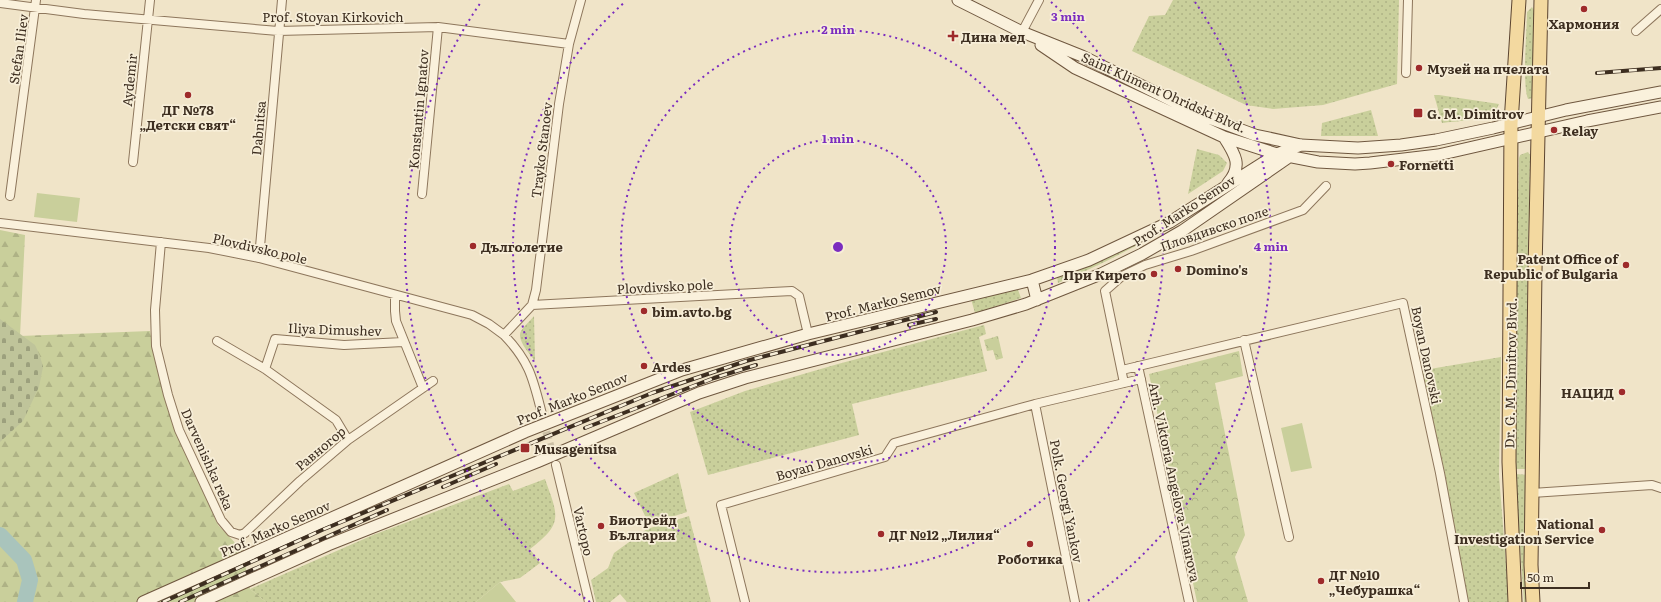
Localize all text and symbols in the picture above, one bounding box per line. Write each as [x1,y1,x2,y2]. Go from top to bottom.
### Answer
marker: Хармония [1579,4,1589,14]
street label: Prof. Stoyan Kirkovich [262,7,404,26]
text: 3 min [1051,7,1086,25]
street label: Stefan Iliev [4,12,32,85]
place label: Хармония [1549,14,1619,33]
text: 2 min [821,20,855,38]
place label: Дина мед [961,27,1025,46]
marker: Дина мед [948,31,958,41]
street label: Saint Kliment Ohridski Blvd. [1079,47,1249,137]
street label: Konstantin Ignatov [403,48,433,170]
street label: Aydemir [117,52,141,107]
place label: Музей на пчелата [1427,59,1550,78]
marker: Музей на пчелата [1414,63,1424,73]
marker: ДГ №78 „Детски свят“ [183,90,193,100]
place label: ДГ №78 „Детски свят“ [140,100,236,134]
street label: Dabnitsa [246,100,270,156]
street label: Trayko Stanoev [526,100,556,199]
place label: G. M. Dimitrov [1427,104,1524,123]
marker: G. M. Dimitrov [1412,107,1424,119]
place label: Relay [1562,121,1598,140]
marker: Relay [1549,125,1559,135]
text: 1 min [822,129,855,147]
place label: Fornetti [1399,155,1454,174]
marker: Fornetti [1386,159,1396,169]
street label: Prof. Marko Semov [1129,169,1239,250]
street label: Пловдивско поле [1157,200,1271,255]
street label: Plovdivsko pole [211,228,309,268]
place label: Дълголетие [481,237,563,256]
text: 4 min [1254,237,1289,255]
centre of rings [831,240,845,254]
marker: Дълголетие [468,241,478,251]
place label: Patent Office of Republic of Bulgaria [1484,249,1619,283]
place label: Domino's [1186,260,1248,279]
marker: Patent Office of Republic of Bulgaria [1621,260,1631,270]
marker: Domino's [1173,264,1183,274]
place label: При Кирето [1063,265,1146,284]
marker: При Кирето [1149,269,1159,279]
street label: Plovdivsko pole [616,274,714,298]
street label: Prof. Marko Semov [823,278,943,326]
street label: Dr. G. M. Dimitrov Blvd. [1499,297,1521,449]
place label: bim.avto.bg [652,302,732,321]
street label: Boyan Danovski [1407,304,1447,406]
marker: bim.avto.bg [639,306,649,316]
street label: Iliya Dimushev [288,318,383,340]
place label: Ardes [652,357,691,376]
marker: Ardes [639,361,649,371]
street label: Prof. Marko Semov [513,367,631,429]
street label: Arh. Viktoria Angelova-Vinarova [1145,380,1205,584]
place label: НАЦИД [1561,383,1614,402]
marker: НАЦИД [1617,387,1627,397]
street label: Darvenishka reka [177,405,239,513]
street label: Равногор [291,421,349,475]
street label: Polk. Georgi Yankov [1046,438,1088,565]
place label: Musagenitsa [534,439,617,458]
street label: Boyan Danovski [773,439,875,485]
marker: Musagenitsa [519,442,531,454]
street label: Prof. Marko Semov [217,495,334,561]
street label: Vartopo [569,504,599,558]
place label: Биотрейд България [609,510,677,544]
place label: National Investigation Service [1454,514,1594,548]
marker: Биотрейд България [596,521,606,531]
place label: ДГ №12 „Лилия“ [889,525,1000,544]
marker: National Investigation Service [1597,525,1607,535]
marker: ДГ №12 „Лилия“ [876,529,886,539]
marker: Роботика [1025,539,1035,549]
place label: Роботика [997,549,1063,568]
scale bar [1521,564,1589,590]
place label: ДГ №10 „Чебурашка“ [1329,565,1420,599]
text: 50 m [1527,568,1554,586]
marker: ДГ №10 „Чебурашка“ [1316,576,1326,586]

